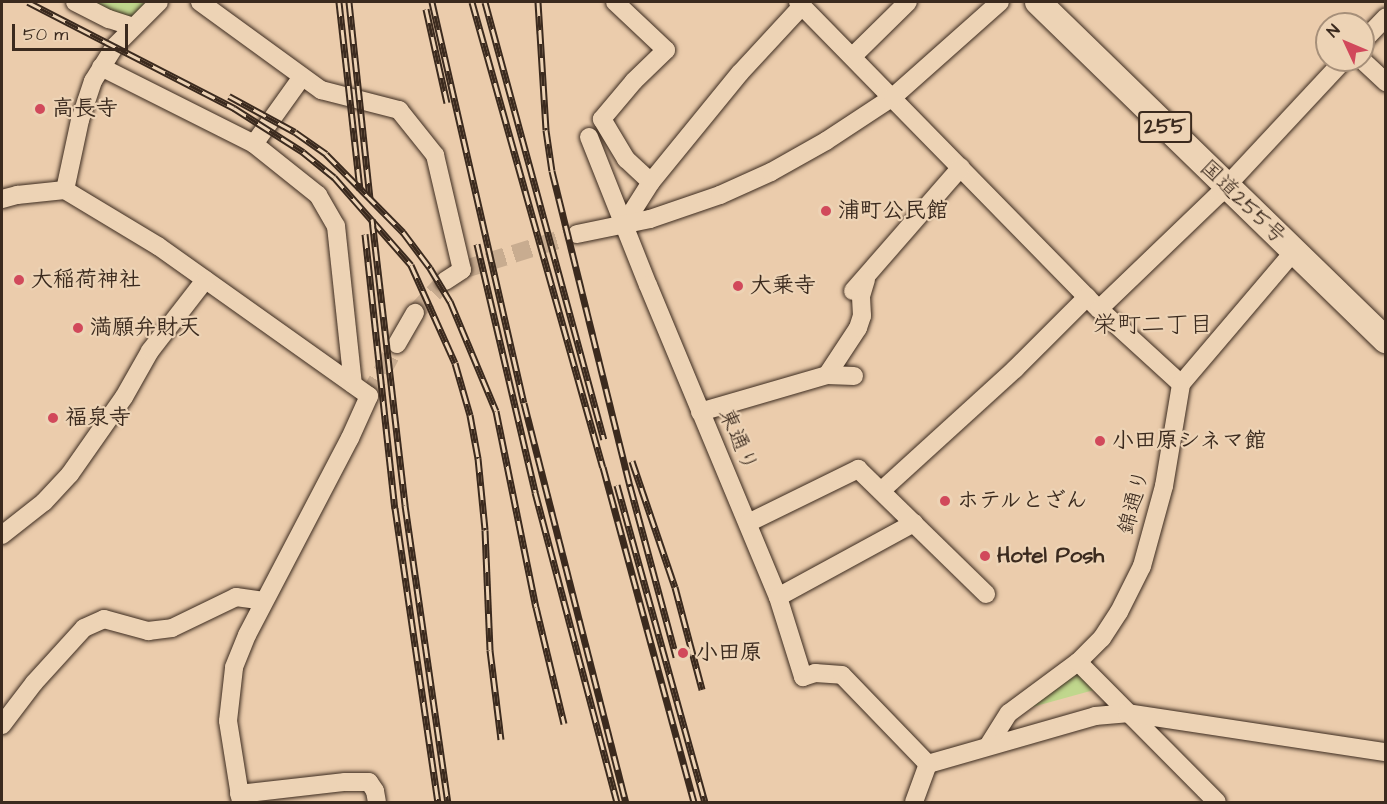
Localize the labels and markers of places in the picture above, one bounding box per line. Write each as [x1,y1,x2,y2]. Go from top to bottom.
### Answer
place label: 高長寺 [52,96,118,122]
marker: 高長寺 [33,102,47,116]
place label: 浦町公民館 [838,198,948,224]
marker: 浦町公民館 [819,204,833,218]
place label: 大稲荷神社 [31,267,141,293]
marker: 大稲荷神社 [12,273,26,287]
place label: 大乗寺 [750,273,816,299]
marker: 大乗寺 [731,279,745,293]
place label: 満願弁財天 [90,315,200,341]
marker: 満願弁財天 [71,321,85,335]
place label: 福泉寺 [65,405,131,431]
marker: 福泉寺 [46,411,60,425]
place label: 小田原シネマ館 [1112,428,1266,454]
marker: 小田原シネマ館 [1093,434,1107,448]
place label: ホテルとざん [957,488,1089,514]
marker: ホテルとざん [938,494,952,508]
place label: Hotel Posh [997,543,1104,569]
marker: Hotel Posh [978,549,992,563]
place label: 小田原 [696,640,762,666]
marker: 小田原 [674,644,692,662]

